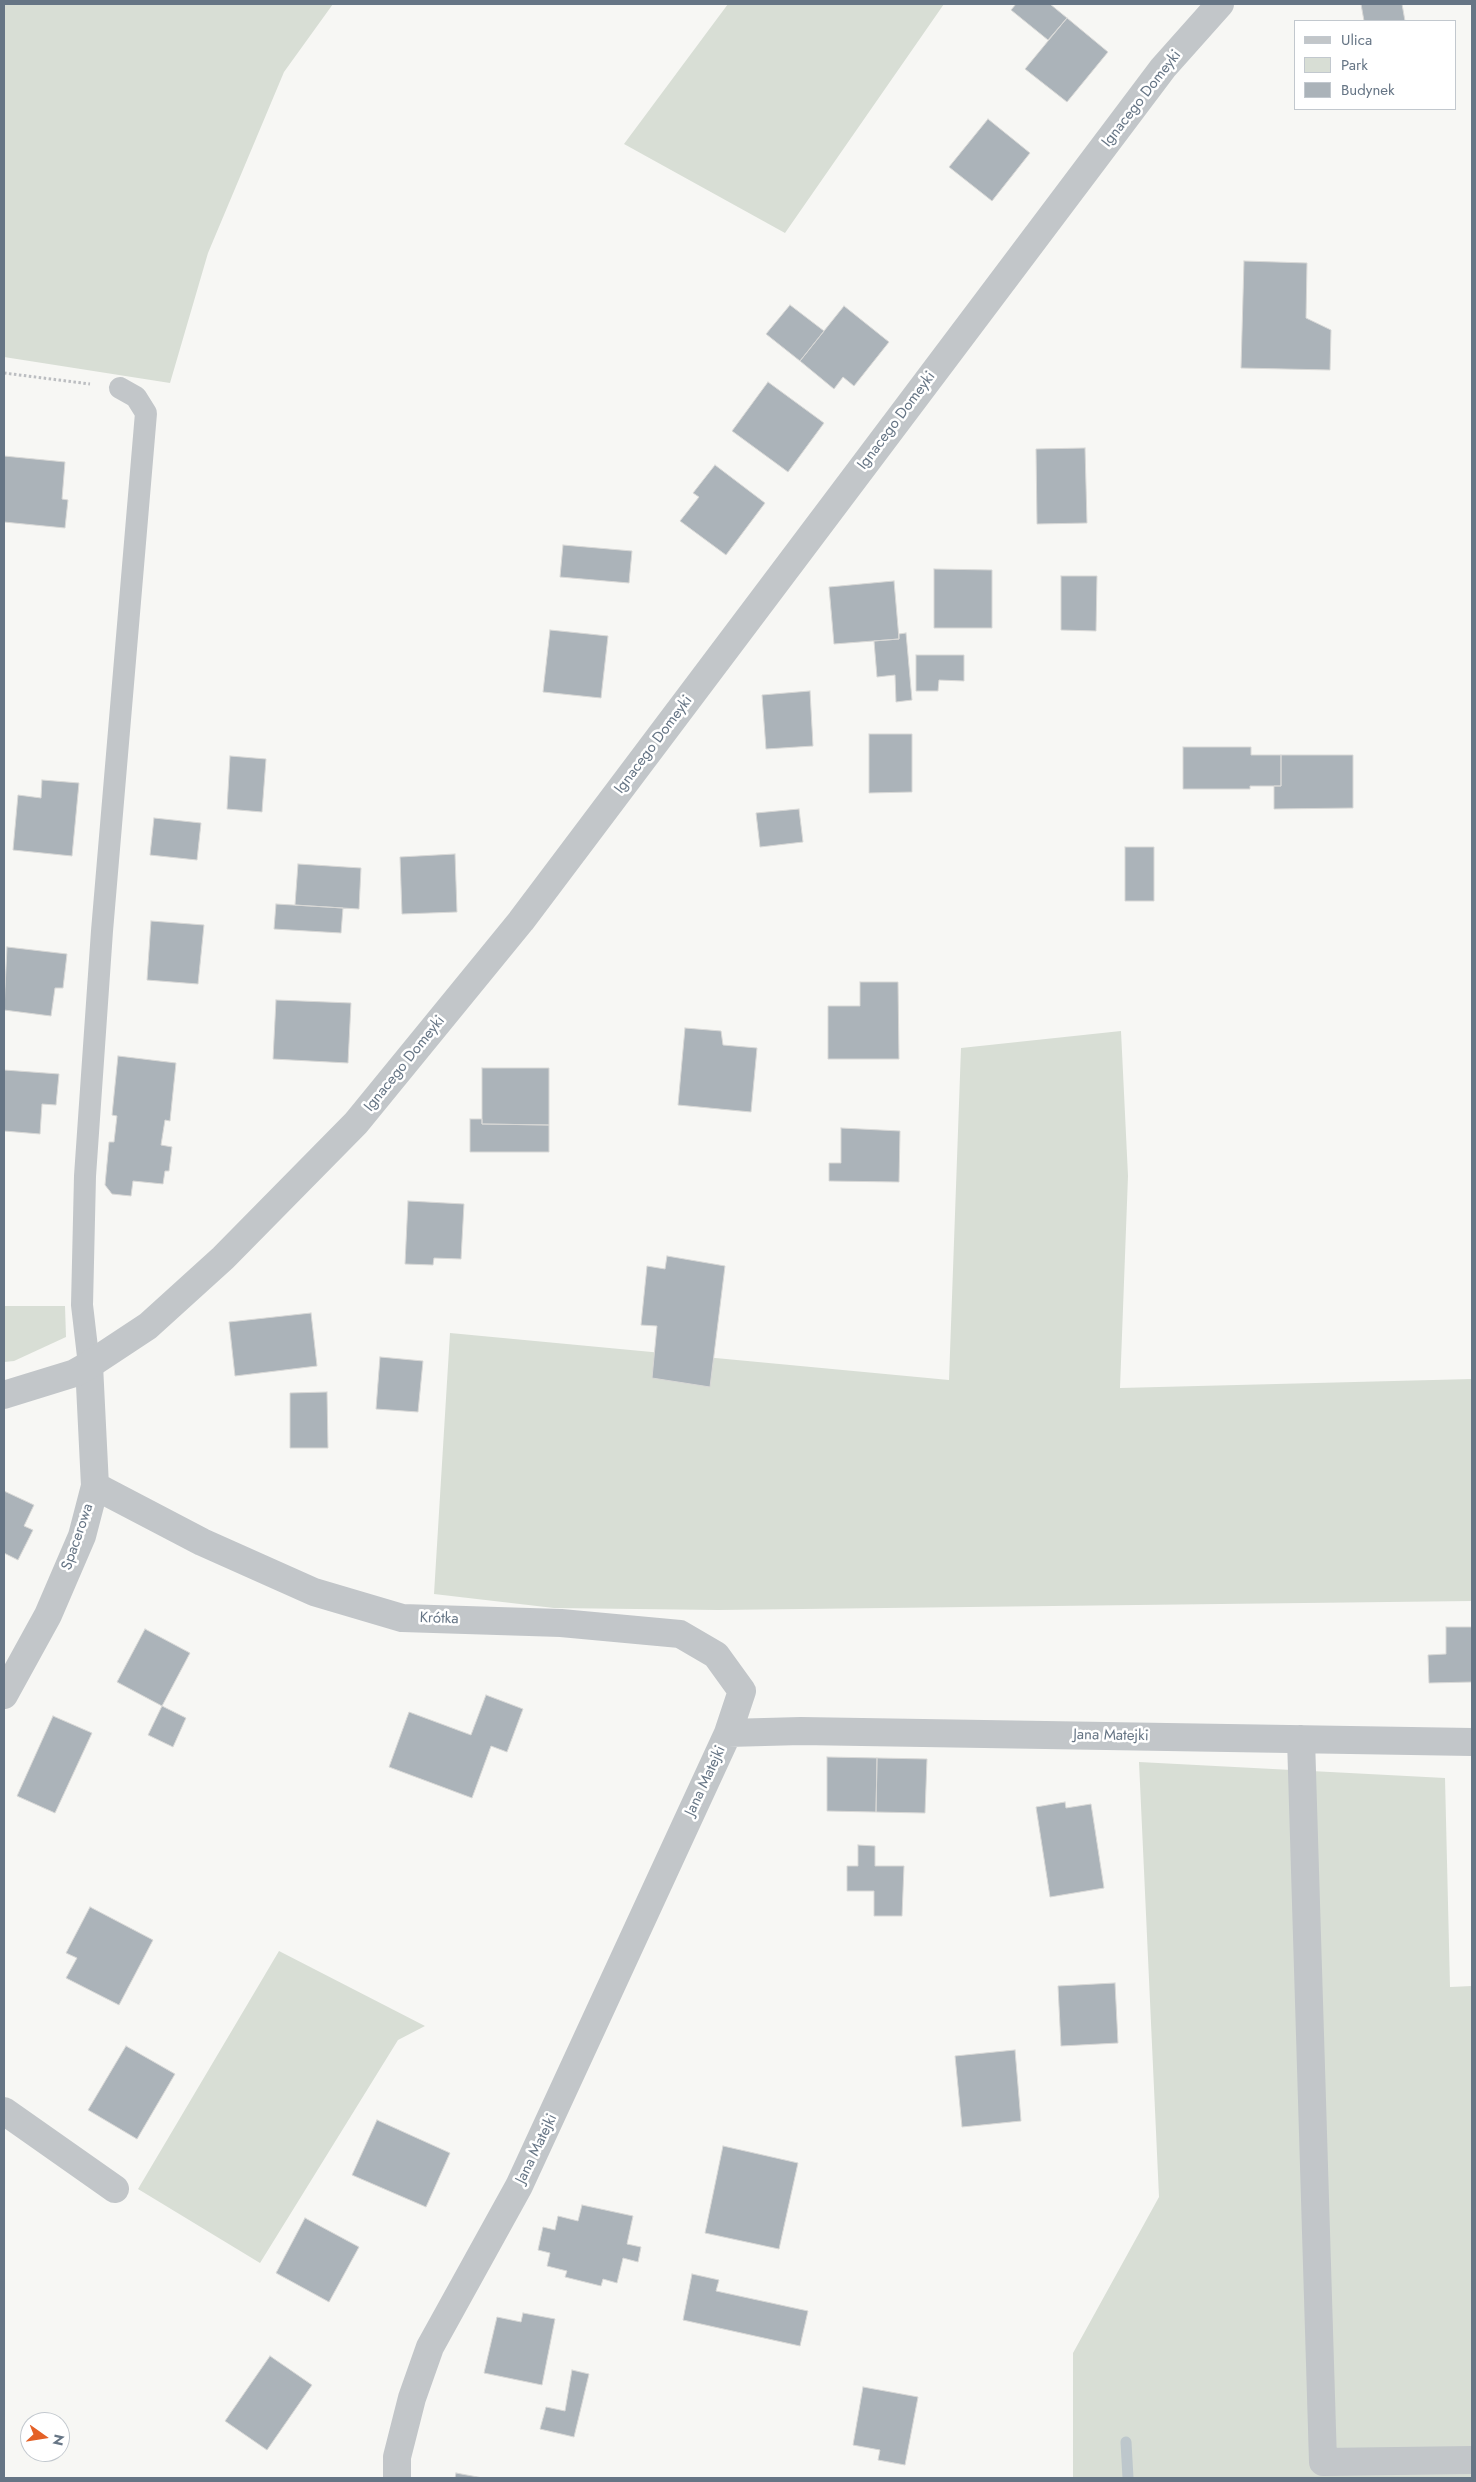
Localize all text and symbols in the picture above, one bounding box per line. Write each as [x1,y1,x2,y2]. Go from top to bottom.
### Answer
legend [1294,20,1456,110]
text: Ulica [1341,29,1372,51]
street label: Ignacego Domeyki [1099,47,1185,151]
text: Park [1341,54,1368,76]
text: Budynek [1341,79,1395,101]
street label: Ignacego Domeyki [854,368,940,474]
street label: Ignacego Domeyki [611,692,697,798]
street label: Ignacego Domeyki [361,1012,449,1116]
street label: Spacerowa [58,1501,98,1573]
street label: Krótka [419,1609,459,1629]
street label: Jana Matejki [1073,1726,1149,1746]
street label: Jana Matejki [682,1743,730,1819]
street label: Jana Matejki [512,2111,562,2187]
north arrow [20,2412,70,2462]
text: N [48,2432,70,2448]

